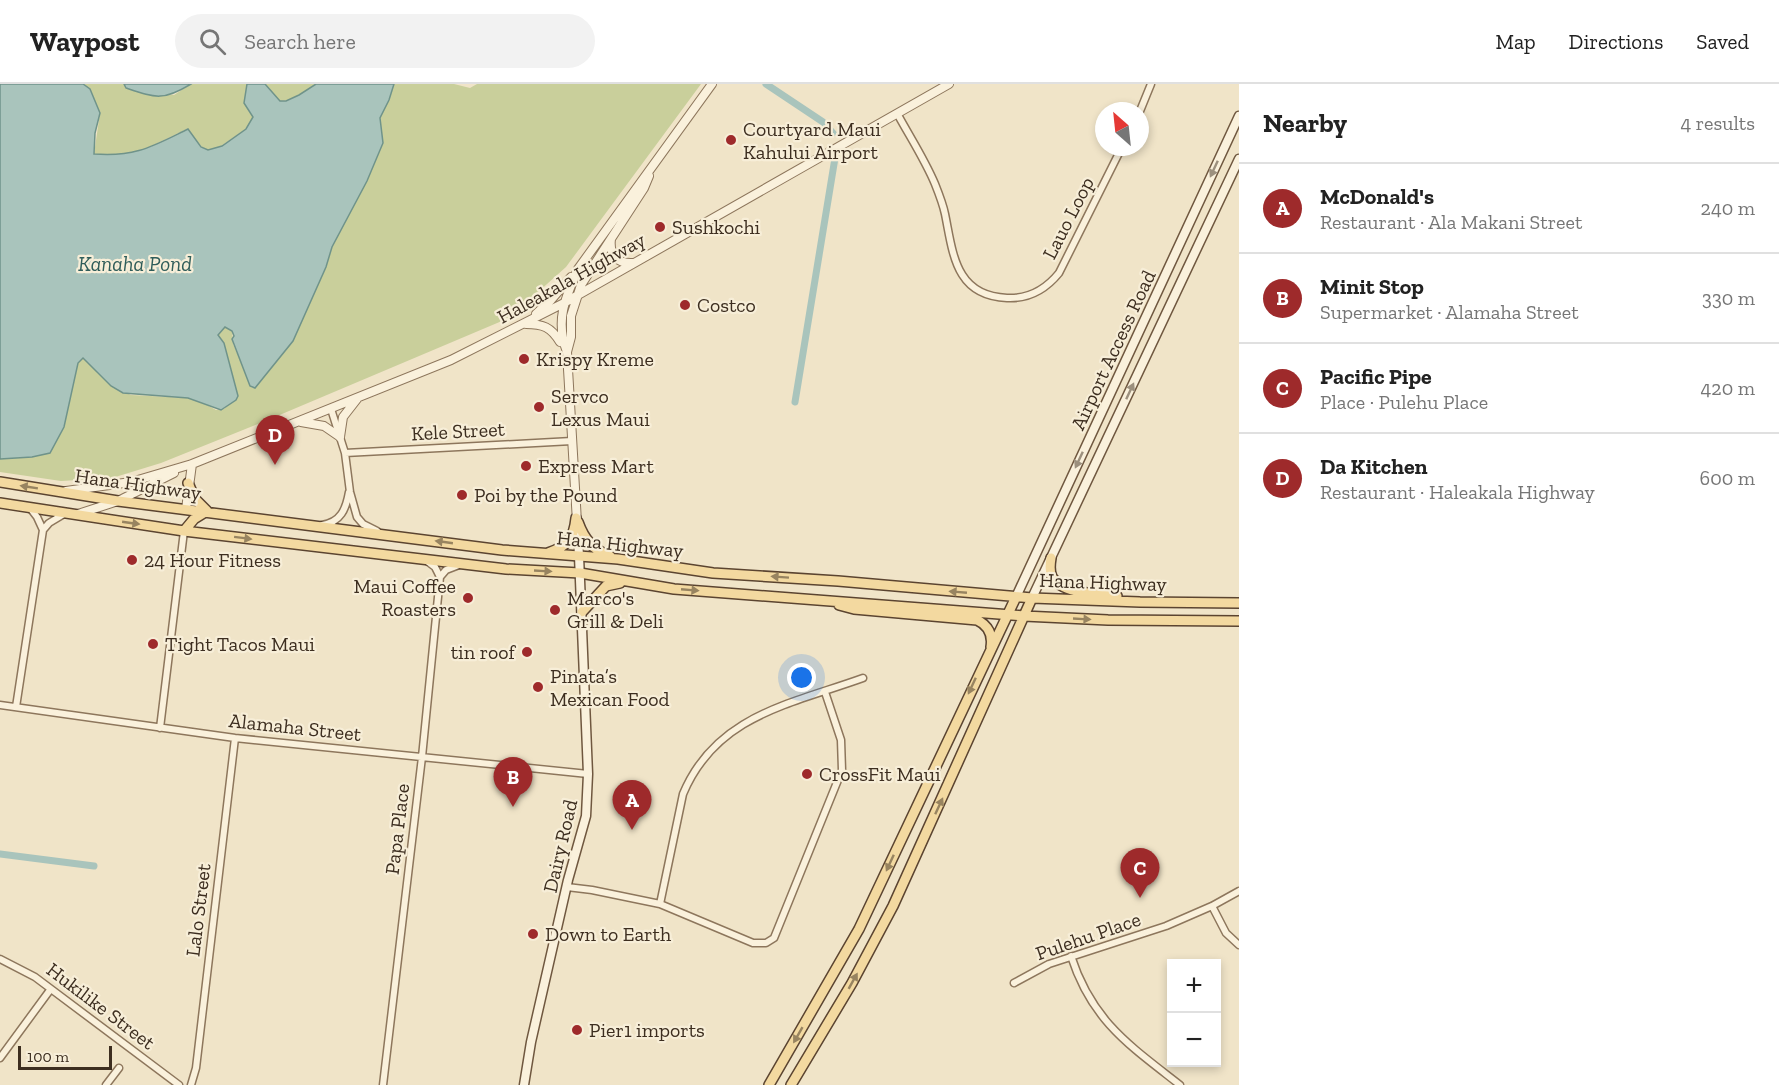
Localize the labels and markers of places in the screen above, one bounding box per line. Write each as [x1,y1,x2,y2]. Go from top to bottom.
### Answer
place label: Courtyard Maui Kahului Airport [743,117,881,164]
marker: Courtyard Maui Kahului Airport [724,133,738,147]
place label: Sushkochi [672,215,761,239]
marker: Sushkochi [653,220,667,234]
place label: Costco [697,293,756,317]
marker: Costco [678,298,692,312]
place label: Krispy Kreme [536,347,654,371]
marker: Krispy Kreme [517,352,531,366]
place label: Servco Lexus Maui [551,384,650,431]
marker: Servco Lexus Maui [532,400,546,414]
pin: D [256,416,294,465]
place label: Express Mart [538,454,654,478]
marker: Express Mart [519,459,533,473]
place label: Poi by the Pound [474,483,618,507]
marker: Poi by the Pound [455,488,469,502]
place label: 24 Hour Fitness [144,548,281,572]
marker: 24 Hour Fitness [125,553,139,567]
place label: Maui Coffee Roasters [353,574,456,621]
place label: Marco's Grill & Deli [567,586,664,633]
marker: Maui Coffee Roasters [461,591,475,605]
marker: Marco's Grill & Deli [548,603,562,617]
place label: Tight Tacos Maui [165,632,315,656]
marker: Tight Tacos Maui [146,637,160,651]
place label: tin roof [451,640,517,664]
marker: tin roof [520,645,534,659]
place label: Pinata’s Mexican Food [550,664,669,711]
marker: Pinata’s Mexican Food [531,680,545,694]
pin: B [494,758,532,807]
place label: CrossFit Maui [819,762,941,786]
marker: CrossFit Maui [800,767,814,781]
pin: A [612,780,652,830]
pin: C [1120,848,1160,898]
place label: Down to Earth [545,922,672,946]
marker: Down to Earth [526,927,540,941]
place label: Pier1 imports [589,1018,705,1042]
marker: Pier1 imports [570,1023,584,1037]

